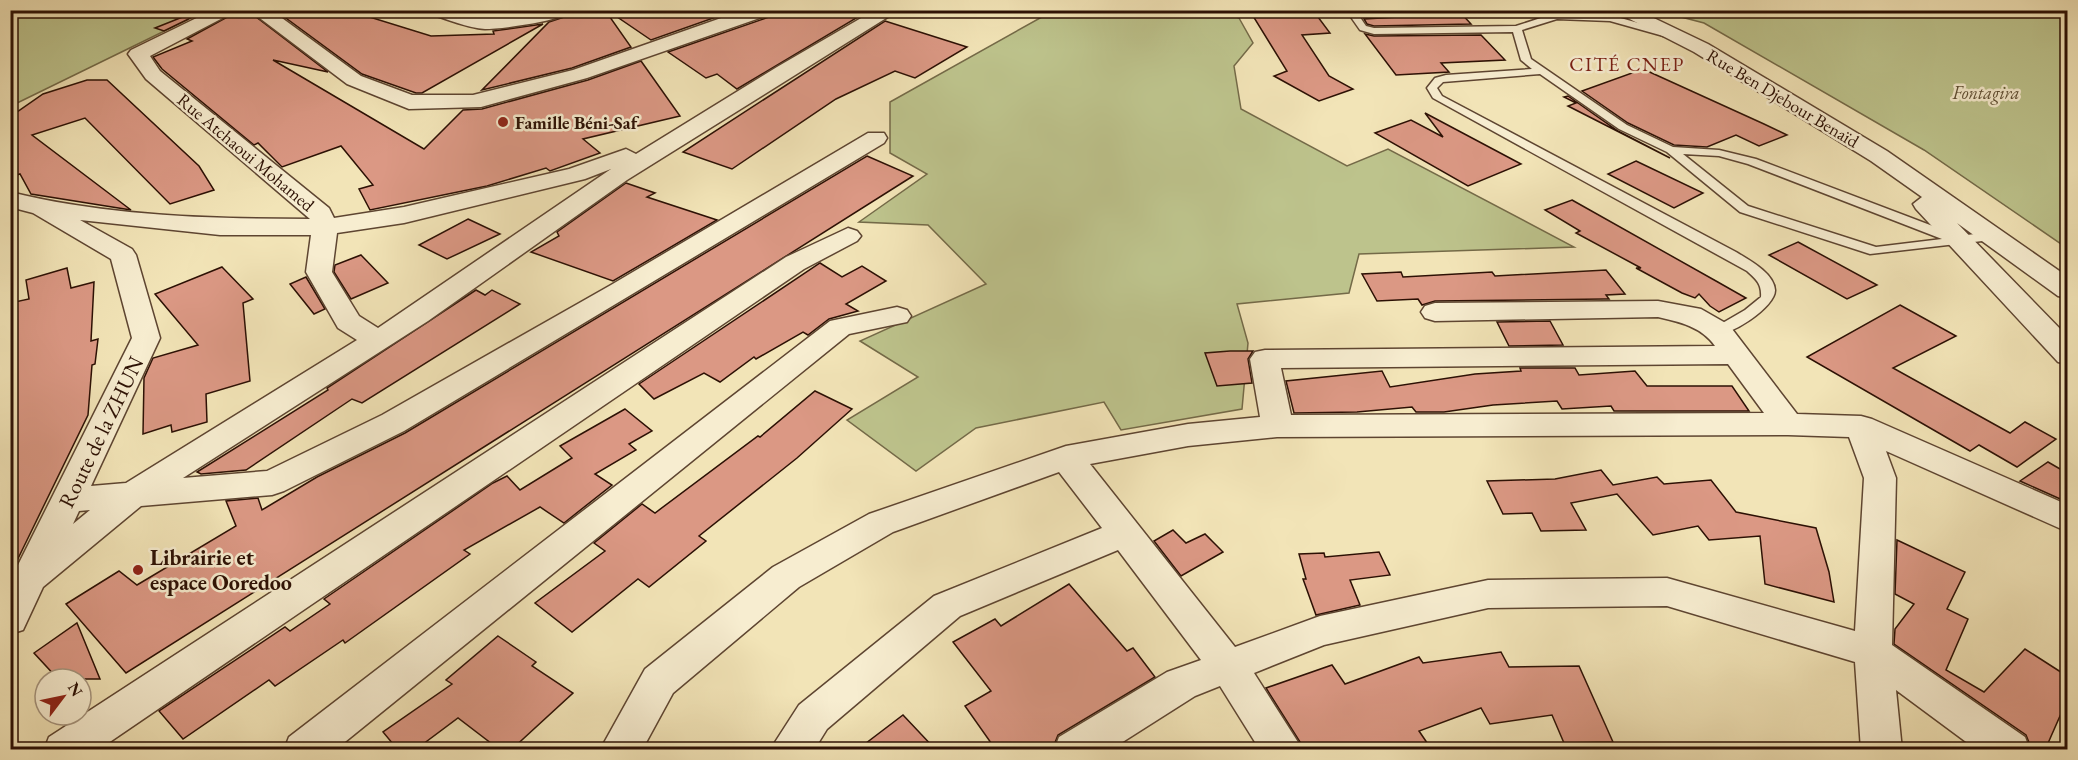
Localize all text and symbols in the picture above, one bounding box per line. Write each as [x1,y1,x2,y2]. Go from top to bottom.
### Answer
street label: Rue Ben Djebour Benaïd [1703,43,1864,153]
district label: CITÉ CNEP [1569,51,1685,77]
park label: Fontagira [1951,81,2020,105]
street label: Rue Atchaoui Mohamed [173,88,320,217]
place label: Famille Béni-Saf [515,111,640,134]
marker: Famille Béni-Saf [496,115,510,129]
street label: Route de la ZHUN [52,351,151,513]
place label: Librairie et espace Ooredoo [150,543,292,597]
marker: Librairie et espace Ooredoo [131,563,145,577]
north arrow [33,667,93,727]
text: N [63,678,88,700]

